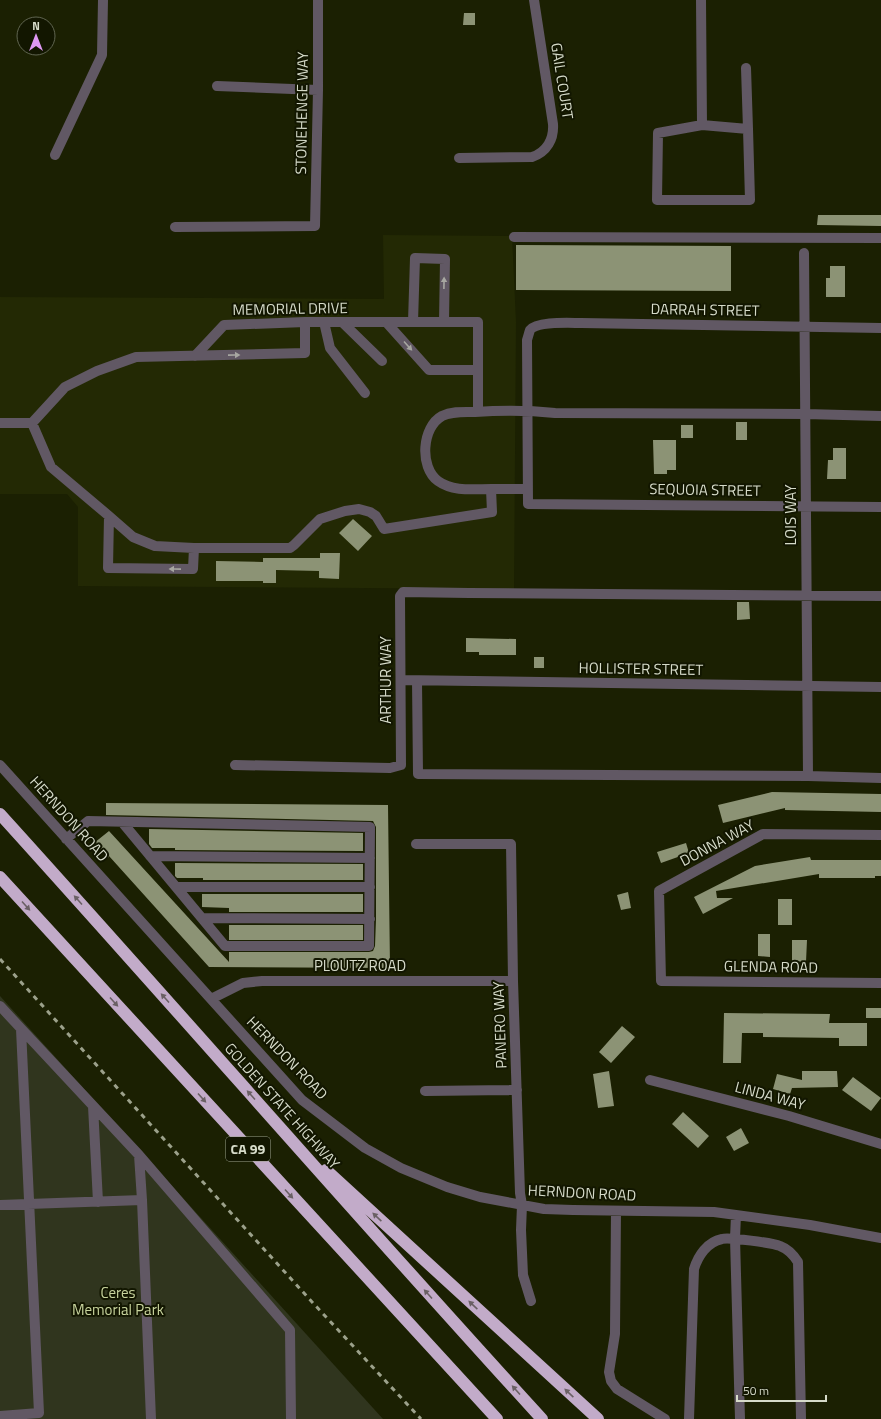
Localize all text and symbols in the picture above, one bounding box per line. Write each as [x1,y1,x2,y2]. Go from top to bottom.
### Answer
north arrow [16,16,56,56]
text: N [32,18,40,34]
street label: GAIL COURT [545,41,580,121]
street label: STONEHENGE WAY [289,51,314,175]
one-way arrow [441,277,448,289]
street label: MEMORIAL DRIVE [232,296,348,321]
street label: DARRAH STREET [650,297,760,322]
one-way arrow [403,341,412,351]
one-way arrow [228,352,241,358]
street label: SEQUOIA STREET [649,477,761,502]
street label: LOIS WAY [779,484,802,546]
one-way arrow [168,566,181,572]
street label: ARTHUR WAY [374,636,397,724]
street label: HOLLISTER STREET [578,656,704,681]
street label: HERNDON ROAD [25,771,114,867]
street label: DONNA WAY [675,813,758,872]
one-way arrow [74,895,83,906]
one-way arrow [22,901,31,911]
street label: PLOUTZ ROAD [314,954,406,977]
street label: GLENDA ROAD [724,954,818,979]
street label: PANERO WAY [486,981,513,1069]
one-way arrow [160,992,169,1003]
one-way arrow [109,997,119,1007]
street label: HERNDON ROAD [241,1011,333,1105]
street label: GOLDEN STATE HIGHWAY [219,1037,346,1174]
street label: LINDA WAY [732,1075,808,1116]
one-way arrow [246,1090,256,1100]
one-way arrow [197,1093,206,1103]
road number: CA 99 [226,1137,270,1161]
street label: HERNDON ROAD [527,1178,637,1207]
one-way arrow [285,1189,294,1199]
one-way arrow [372,1212,383,1221]
park label: Ceres Memorial Park [72,1281,164,1321]
one-way arrow [423,1289,433,1299]
one-way arrow [468,1300,478,1309]
scale bar [737,1377,826,1403]
text: 50 m [743,1381,769,1400]
one-way arrow [511,1385,520,1395]
one-way arrow [564,1388,574,1397]

